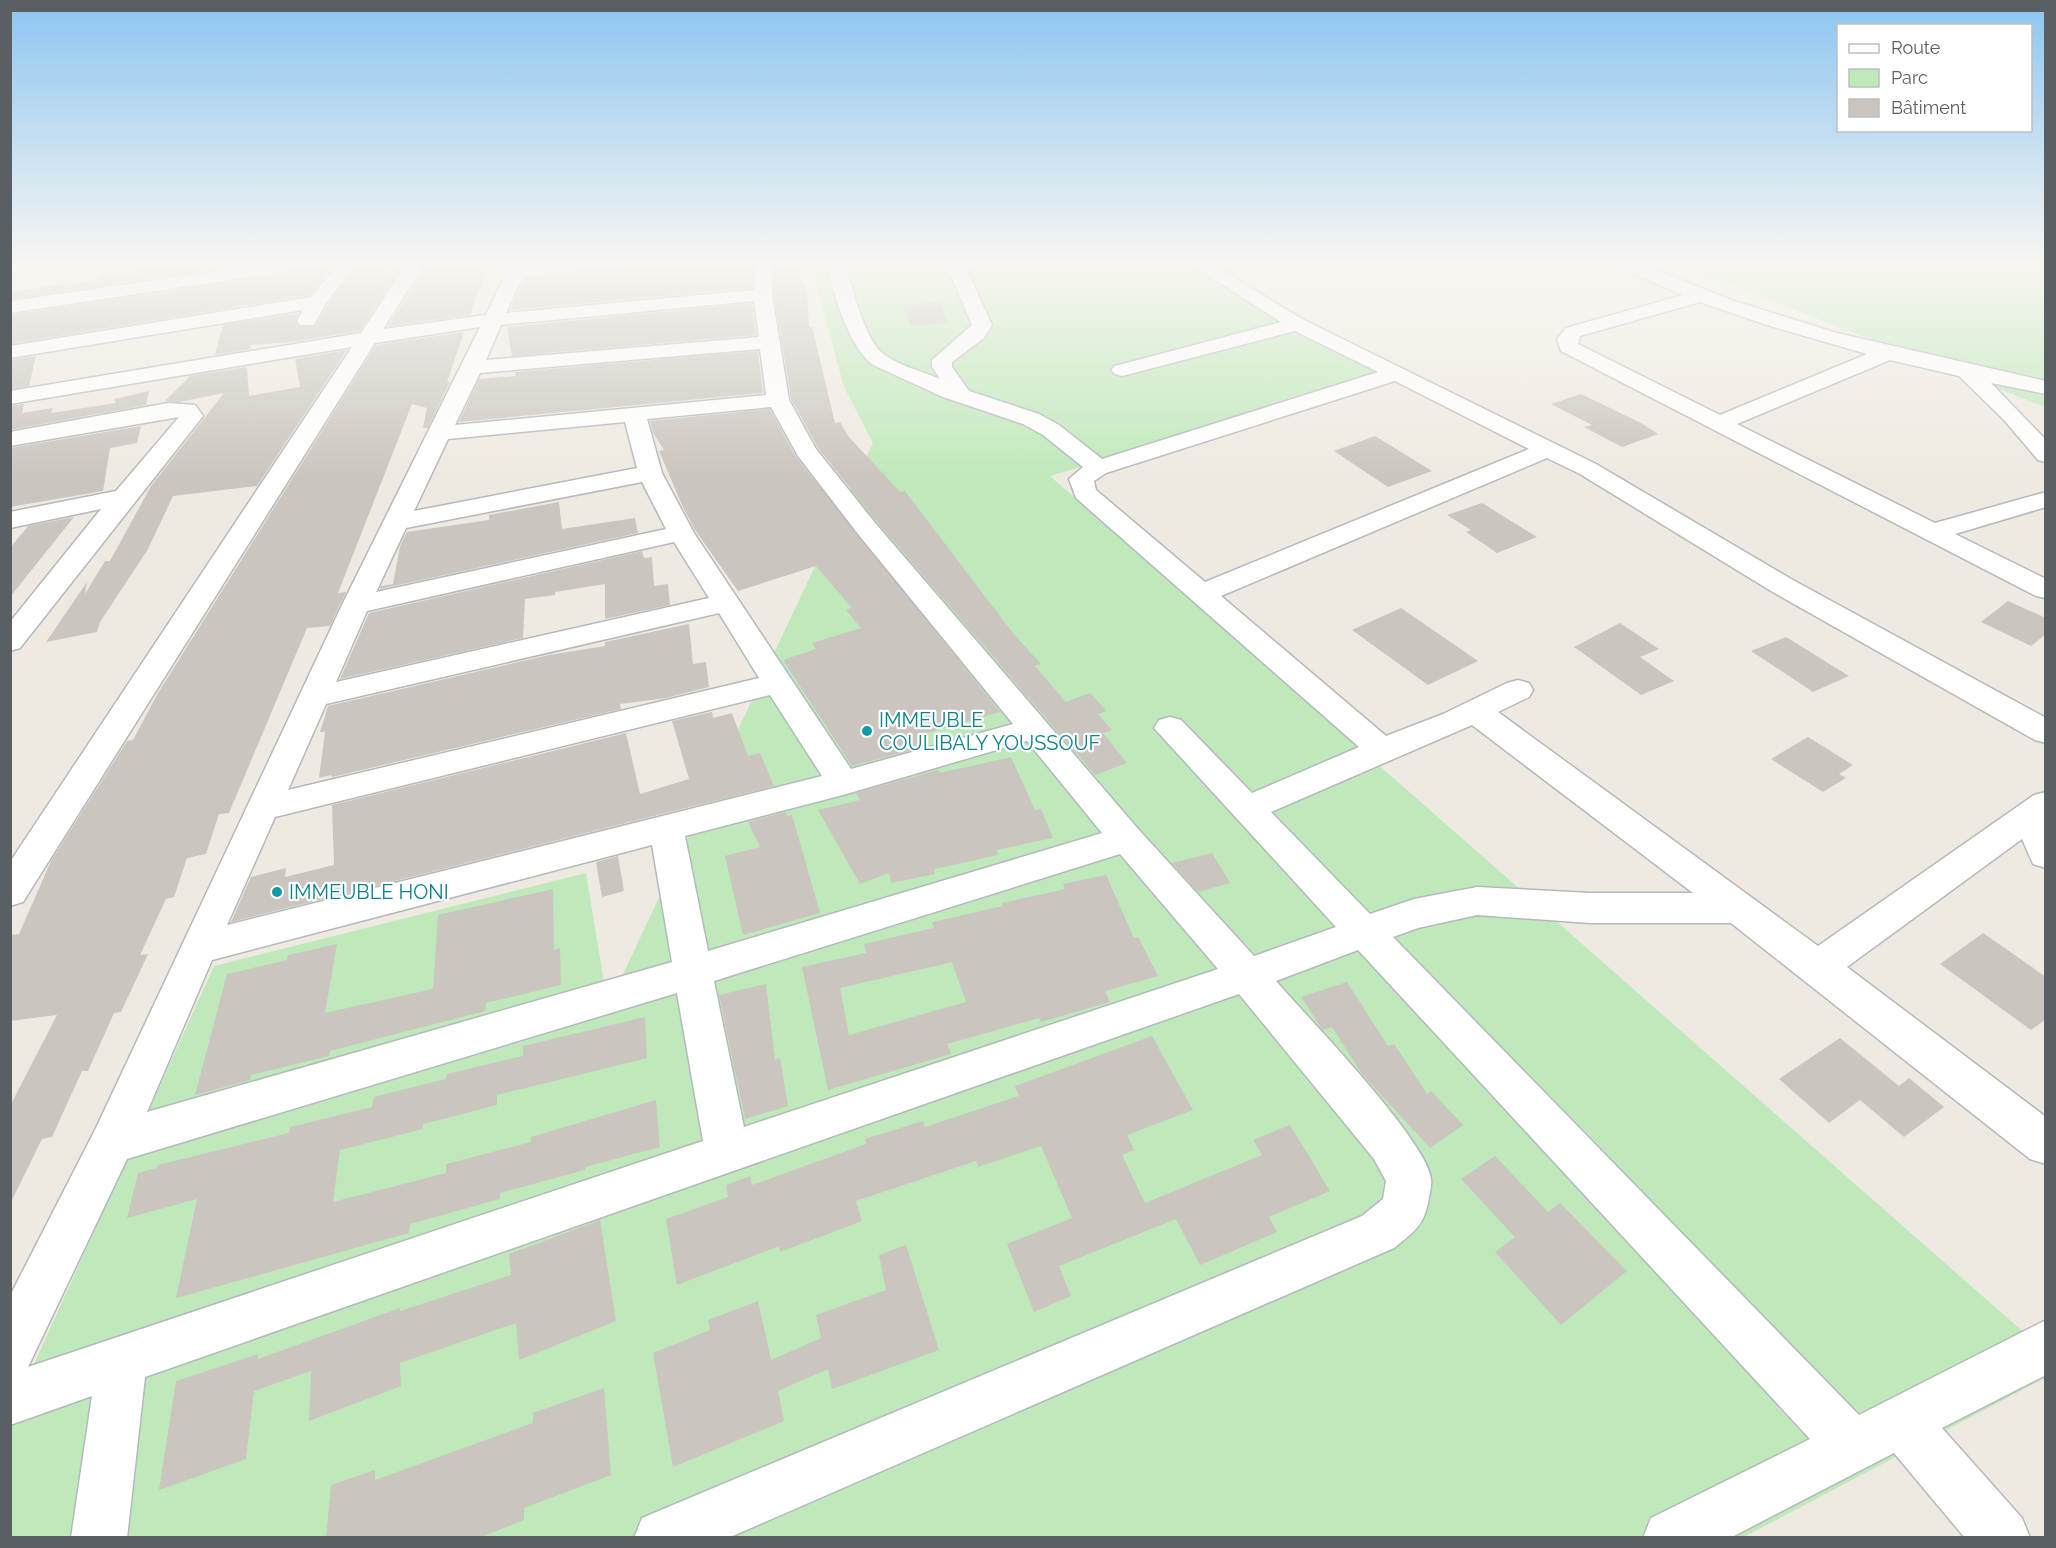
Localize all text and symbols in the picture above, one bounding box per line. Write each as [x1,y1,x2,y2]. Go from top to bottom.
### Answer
legend [1837,24,2032,132]
text: Route [1891,37,1941,58]
text: Parc [1891,67,1928,88]
text: Bâtiment [1891,97,1966,118]
place label: IMMEUBLE COULIBALY YOUSSOUF [879,708,1101,755]
marker: IMMEUBLE COULIBALY YOUSSOUF [860,724,874,738]
place label: IMMEUBLE HONI [289,880,449,904]
marker: IMMEUBLE HONI [270,885,284,899]

